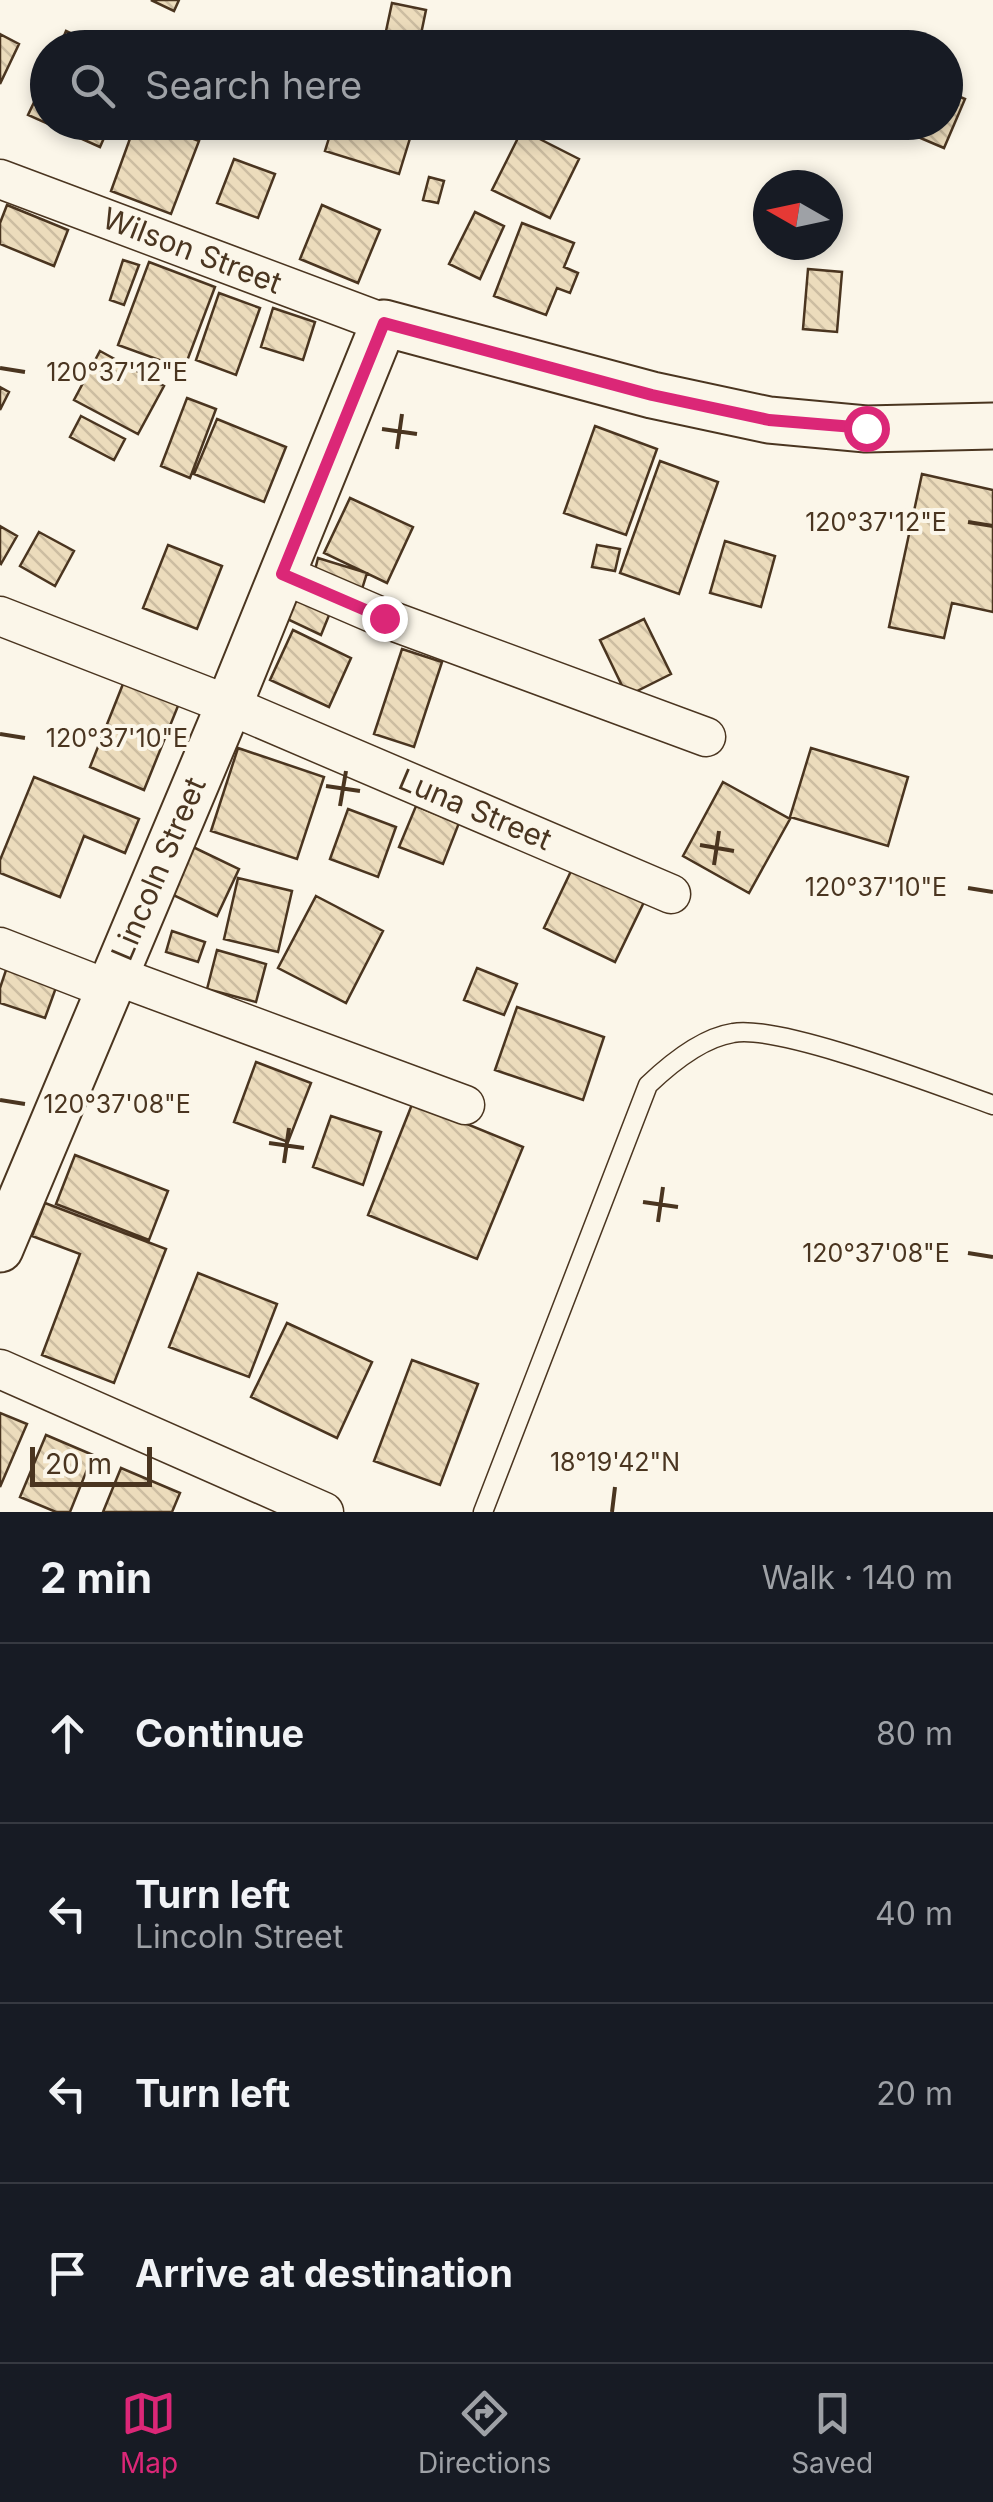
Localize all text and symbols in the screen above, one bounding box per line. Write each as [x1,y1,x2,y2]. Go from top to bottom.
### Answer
search box [30,30,963,140]
icon: search [65,58,120,113]
text: Search here [145,62,362,108]
north arrow [753,170,843,260]
street label: Wilson Street [98,199,287,301]
text: 120°37'12"E [46,357,188,387]
route start [844,406,890,452]
text: 120°37'12"E [805,507,947,537]
route end [362,596,408,642]
text: 120°37'10"E [46,723,188,753]
street label: Luna Street [394,761,557,857]
street label: Lincoln Street [103,772,213,965]
text: 120°37'10"E [805,872,947,902]
text: 120°37'08"E [43,1089,191,1119]
text: 120°37'08"E [802,1238,950,1268]
scale bar [30,1442,152,1486]
text: 20 m [45,1447,112,1481]
text: 18°19'42"N [550,1447,680,1477]
text: 2 min [40,1552,152,1603]
text: Walk · 140 m [762,1558,953,1597]
icon: ahead [40,1706,95,1761]
text: Continue [135,1710,304,1756]
text: 80 m [876,1714,953,1753]
text: Turn left [135,1871,290,1917]
icon: left [40,1886,95,1941]
text: 40 m [875,1894,953,1933]
text: Lincoln Street [135,1917,343,1956]
icon: left [40,2066,95,2121]
text: Turn left [135,2070,290,2116]
text: 20 m [876,2074,953,2113]
icon: arrive [40,2246,95,2301]
text: Arrive at destination [135,2250,513,2296]
tab: Map [120,2386,178,2480]
tab: Directions [418,2386,551,2480]
tab: Saved [791,2386,873,2480]

